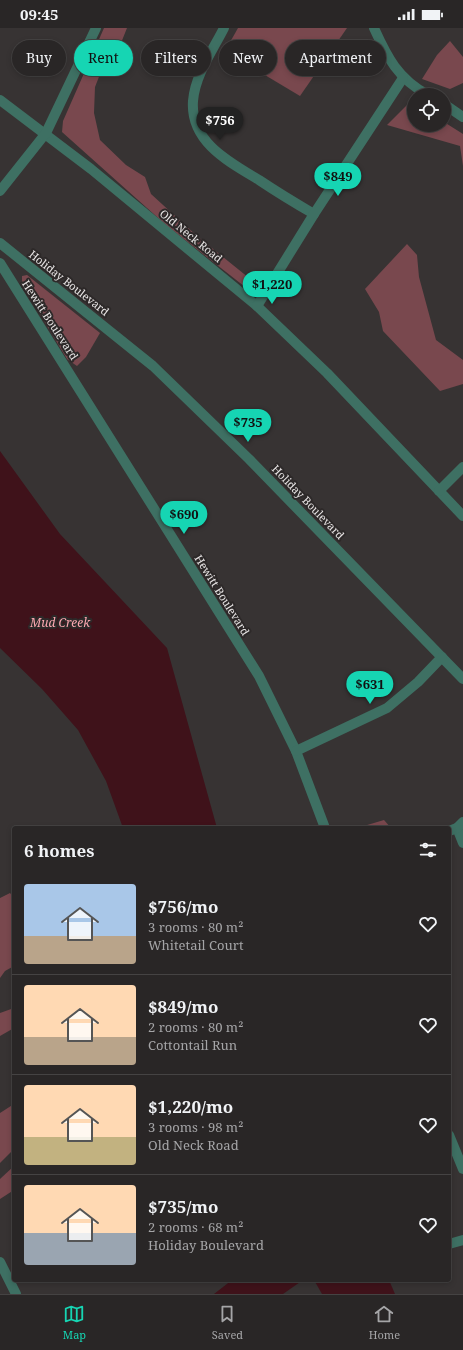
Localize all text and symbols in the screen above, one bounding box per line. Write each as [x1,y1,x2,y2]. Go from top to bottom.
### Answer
text: 09:45 [20,4,58,24]
chip: Buy [12,40,66,76]
chip: Rent [74,40,133,76]
chip: Filters [141,40,211,76]
chip: New [219,40,277,76]
chip: Apartment [285,40,386,76]
map controls [407,88,451,132]
button: locate [407,88,451,132]
pin: $756 [196,107,244,141]
text: $756 [205,111,235,129]
pin: $849 [314,163,362,197]
text: $849 [323,167,353,185]
street label: Old Neck Road [157,206,226,266]
street label: Holiday Boulevard [26,246,113,319]
pin: $1,220 [239,271,305,305]
text: $1,220 [252,275,292,293]
street label: Hewitt Boulevard [19,277,82,363]
pin: $735 [224,409,272,443]
text: $735 [233,413,263,431]
street label: Holiday Boulevard [269,461,348,542]
pin: $690 [160,501,208,535]
text: $690 [169,505,199,523]
street label: Hewitt Boulevard [192,552,253,638]
water label: Mud Creek [29,614,91,631]
pin: $631 [346,671,394,705]
text: $631 [355,675,385,693]
text: 6 homes [24,839,94,862]
icon: filters [417,839,439,861]
text: $756/mo [148,895,219,918]
icon: home [56,900,104,948]
icon: heart [417,913,439,935]
text: 3 rooms · 80 m² [148,918,243,936]
text: Whitetail Court [148,936,243,954]
text: $849/mo [148,995,219,1018]
icon: home [56,1001,104,1049]
icon: heart [417,1014,439,1036]
text: 2 rooms · 80 m² [148,1018,243,1036]
text: Cottontail Run [148,1036,237,1054]
text: $1,220/mo [148,1095,233,1118]
icon: home [56,1101,104,1149]
icon: heart [417,1114,439,1136]
text: 3 rooms · 98 m² [148,1118,243,1136]
text: Old Neck Road [148,1136,239,1154]
text: $735/mo [148,1195,219,1218]
icon: home [56,1201,104,1249]
icon: heart [417,1214,439,1236]
text: 2 rooms · 68 m² [148,1218,243,1236]
text: Holiday Boulevard [148,1236,264,1254]
tab: Map [63,1303,86,1342]
tab: Saved [212,1303,243,1342]
tab: Home [369,1303,400,1342]

